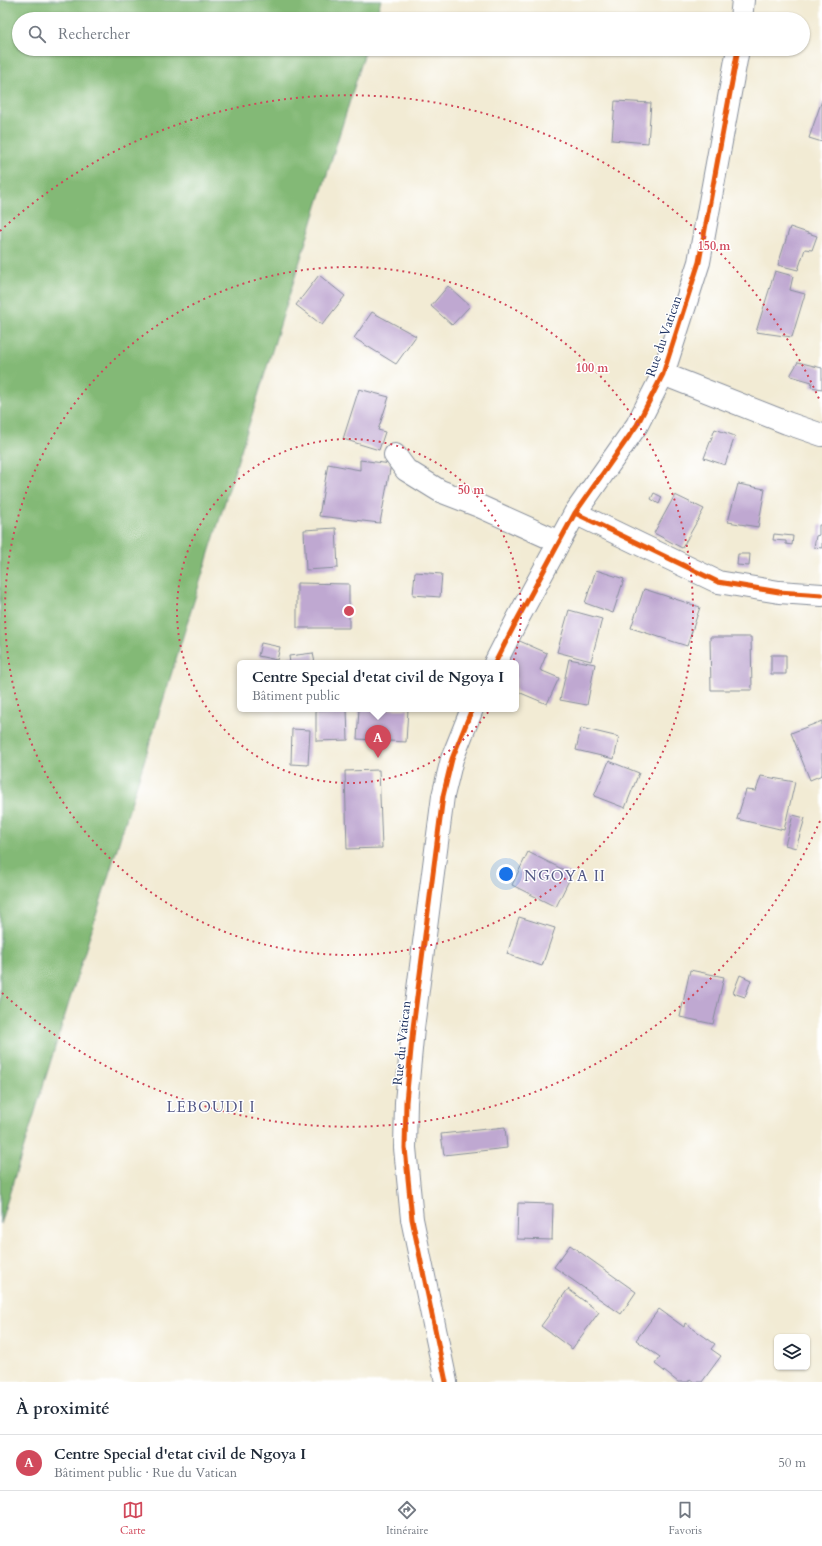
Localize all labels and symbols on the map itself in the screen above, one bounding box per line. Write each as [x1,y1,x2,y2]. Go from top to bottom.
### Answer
text: 150 m [698,238,731,254]
street label: Rue du Vatican [642,293,686,379]
text: 100 m [576,360,609,376]
text: 50 m [458,482,485,498]
centre of rings [342,604,356,618]
pin: A [365,725,391,758]
your location [496,864,516,884]
district label: NGOYA II [524,866,606,886]
street label: Rue du Vatican [389,999,415,1086]
district label: LEBOUDI I [166,1097,256,1117]

